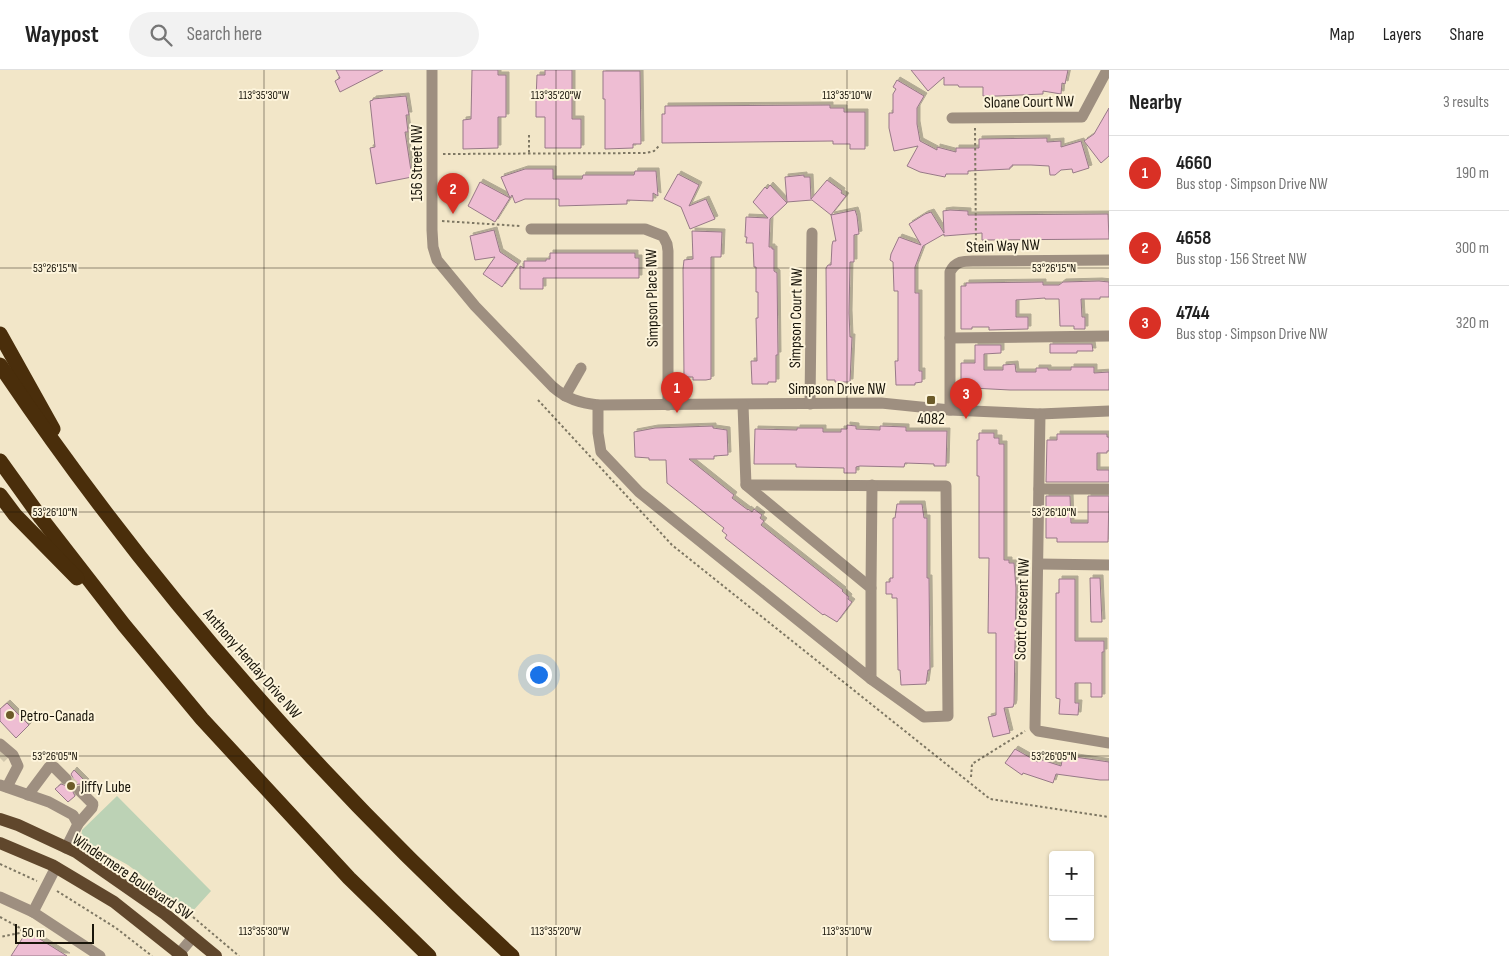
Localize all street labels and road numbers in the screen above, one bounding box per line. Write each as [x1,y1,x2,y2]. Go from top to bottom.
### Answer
street label: Sloane Court NW [984,92,1075,113]
street label: 156 Street NW [408,124,427,201]
street label: Stein Way NW [966,236,1041,257]
street label: Simpson Place NW [642,248,663,347]
street label: Simpson Court NW [786,267,807,368]
street label: Simpson Drive NW [788,380,886,399]
street label: Scott Crescent NW [1011,557,1034,660]
street label: Anthony Henday Drive NW [198,604,305,723]
street label: Windermere Boulevard SW [69,830,196,925]

